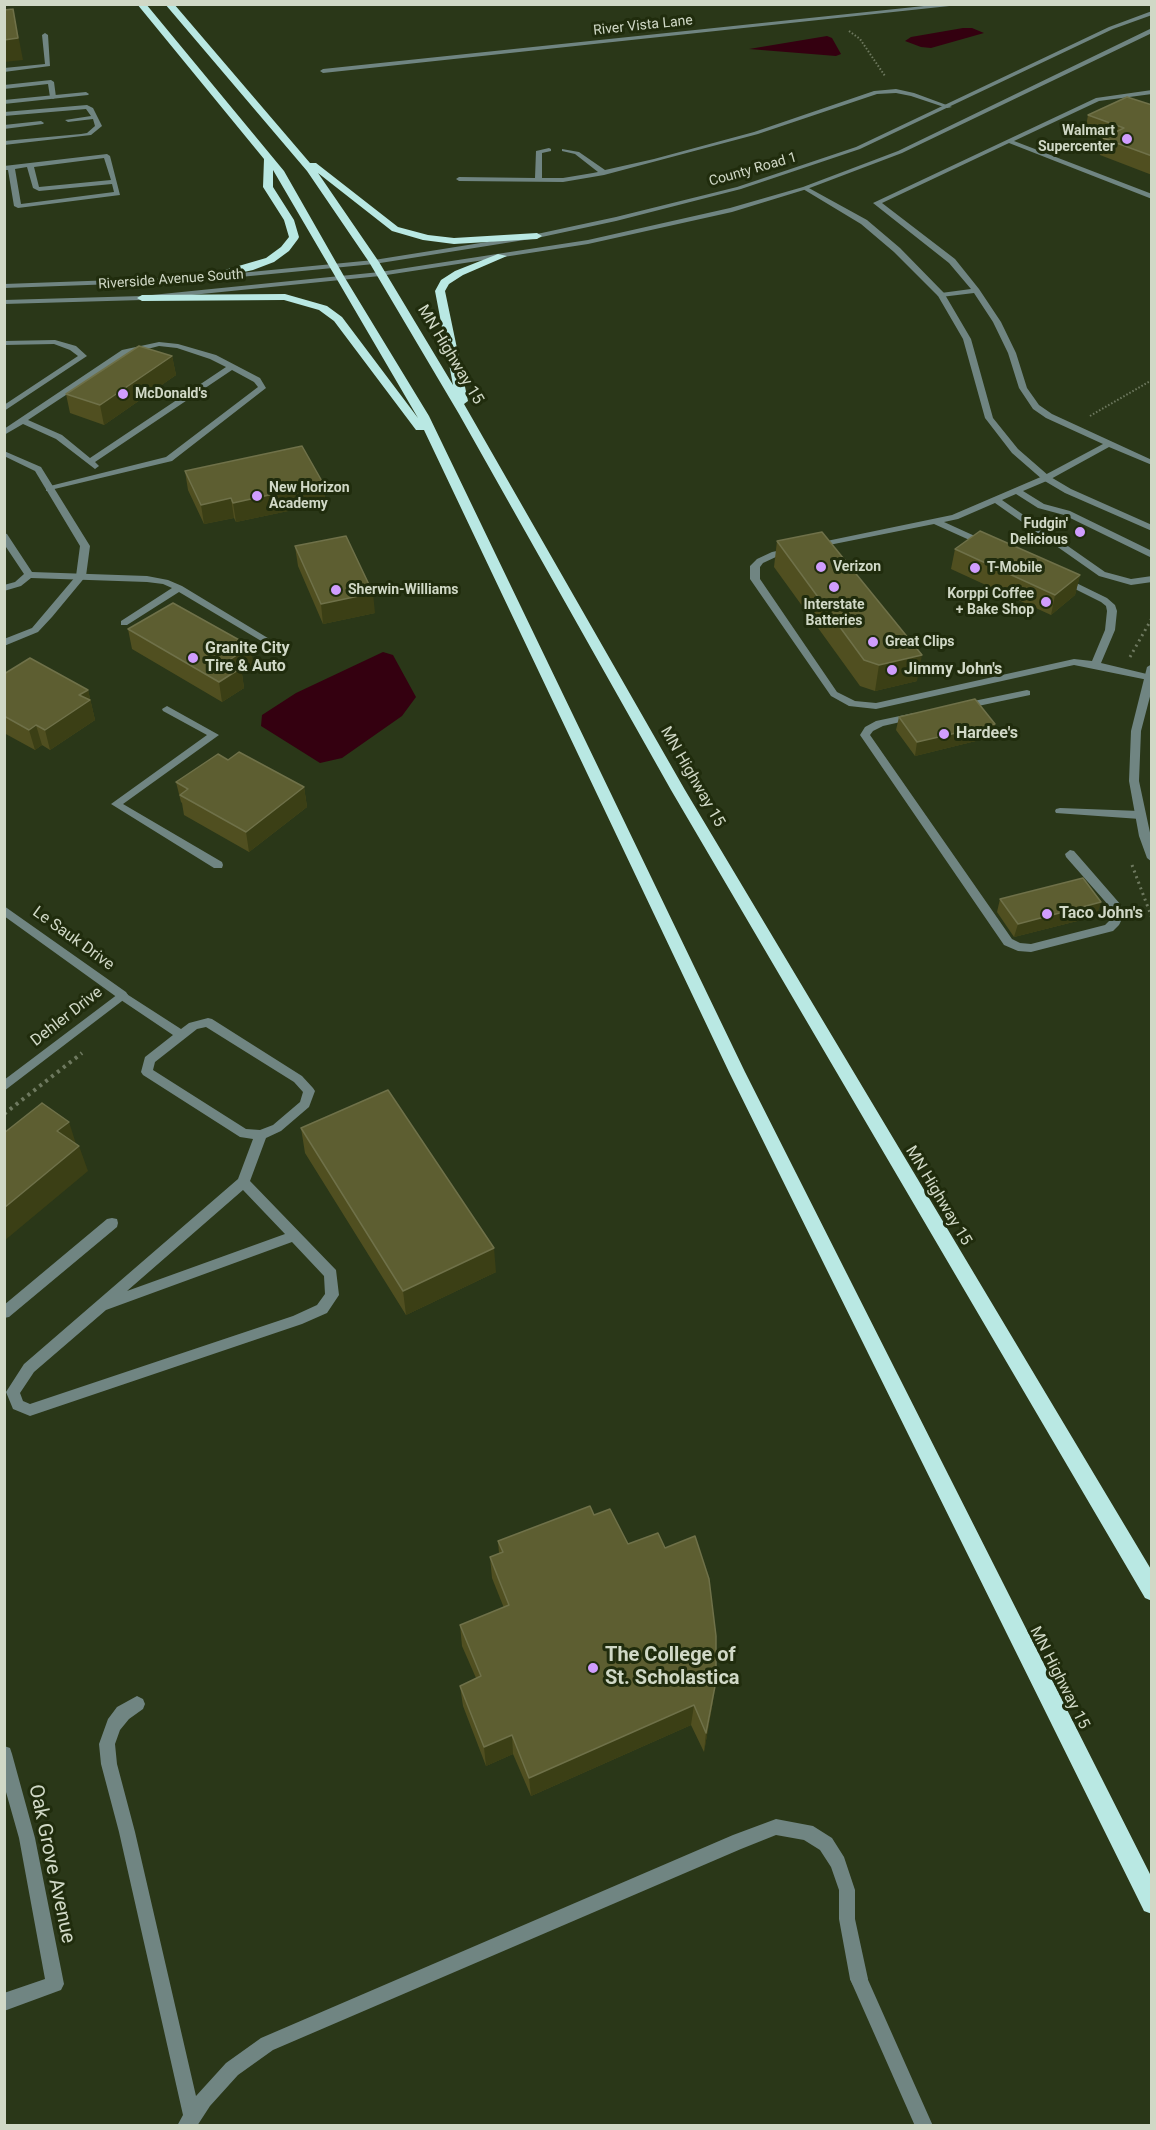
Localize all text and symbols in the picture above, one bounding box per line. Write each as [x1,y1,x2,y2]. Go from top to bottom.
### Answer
street label: River Vista Lane [592,12,694,40]
place label: Walmart Supercenter [1038,123,1115,156]
marker: Walmart Supercenter [1120,132,1134,146]
street label: County Road 1 [707,149,799,191]
street label: Riverside Avenue South [98,267,244,293]
street label: MN Highway 15 [413,302,487,408]
place label: McDonald's [135,386,207,402]
marker: McDonald's [116,387,130,401]
place label: New Horizon Academy [269,480,350,512]
marker: New Horizon Academy [250,489,264,503]
place label: Fudgin' Delicious [1010,516,1068,548]
marker: Fudgin' Delicious [1073,525,1087,539]
place label: Verizon [833,559,881,575]
marker: Verizon [814,560,828,574]
place label: T-Mobile [987,560,1042,576]
marker: T-Mobile [968,561,982,575]
marker: Interstate Batteries [827,580,841,594]
place label: Sherwin-Williams [348,582,458,598]
marker: Sherwin-Williams [329,583,343,597]
place label: Korppi Coffee + Bake Shop [947,586,1034,618]
marker: Korppi Coffee + Bake Shop [1039,595,1053,609]
place label: Interstate Batteries [803,597,865,630]
place label: Great Clips [885,634,954,650]
marker: Great Clips [866,635,880,649]
place label: Granite City Tire & Auto [205,639,289,677]
marker: Granite City Tire & Auto [186,651,200,665]
place label: Jimmy John's [904,660,1002,680]
marker: Jimmy John's [885,663,899,677]
street label: MN Highway 15 [656,723,728,831]
place label: Hardee's [956,724,1018,744]
marker: Hardee's [937,727,951,741]
street label: Le Sauk Drive [28,903,118,975]
place label: Taco John's [1059,904,1143,924]
marker: Taco John's [1040,907,1054,921]
street label: Dehler Drive [27,983,107,1051]
street label: MN Highway 15 [901,1143,975,1249]
street label: MN Highway 15 [1025,1623,1093,1733]
place label: The College of St. Scholastica [605,1644,740,1691]
marker: The College of St. Scholastica [586,1661,600,1675]
street label: Oak Grove Avenue [22,1782,80,1946]

